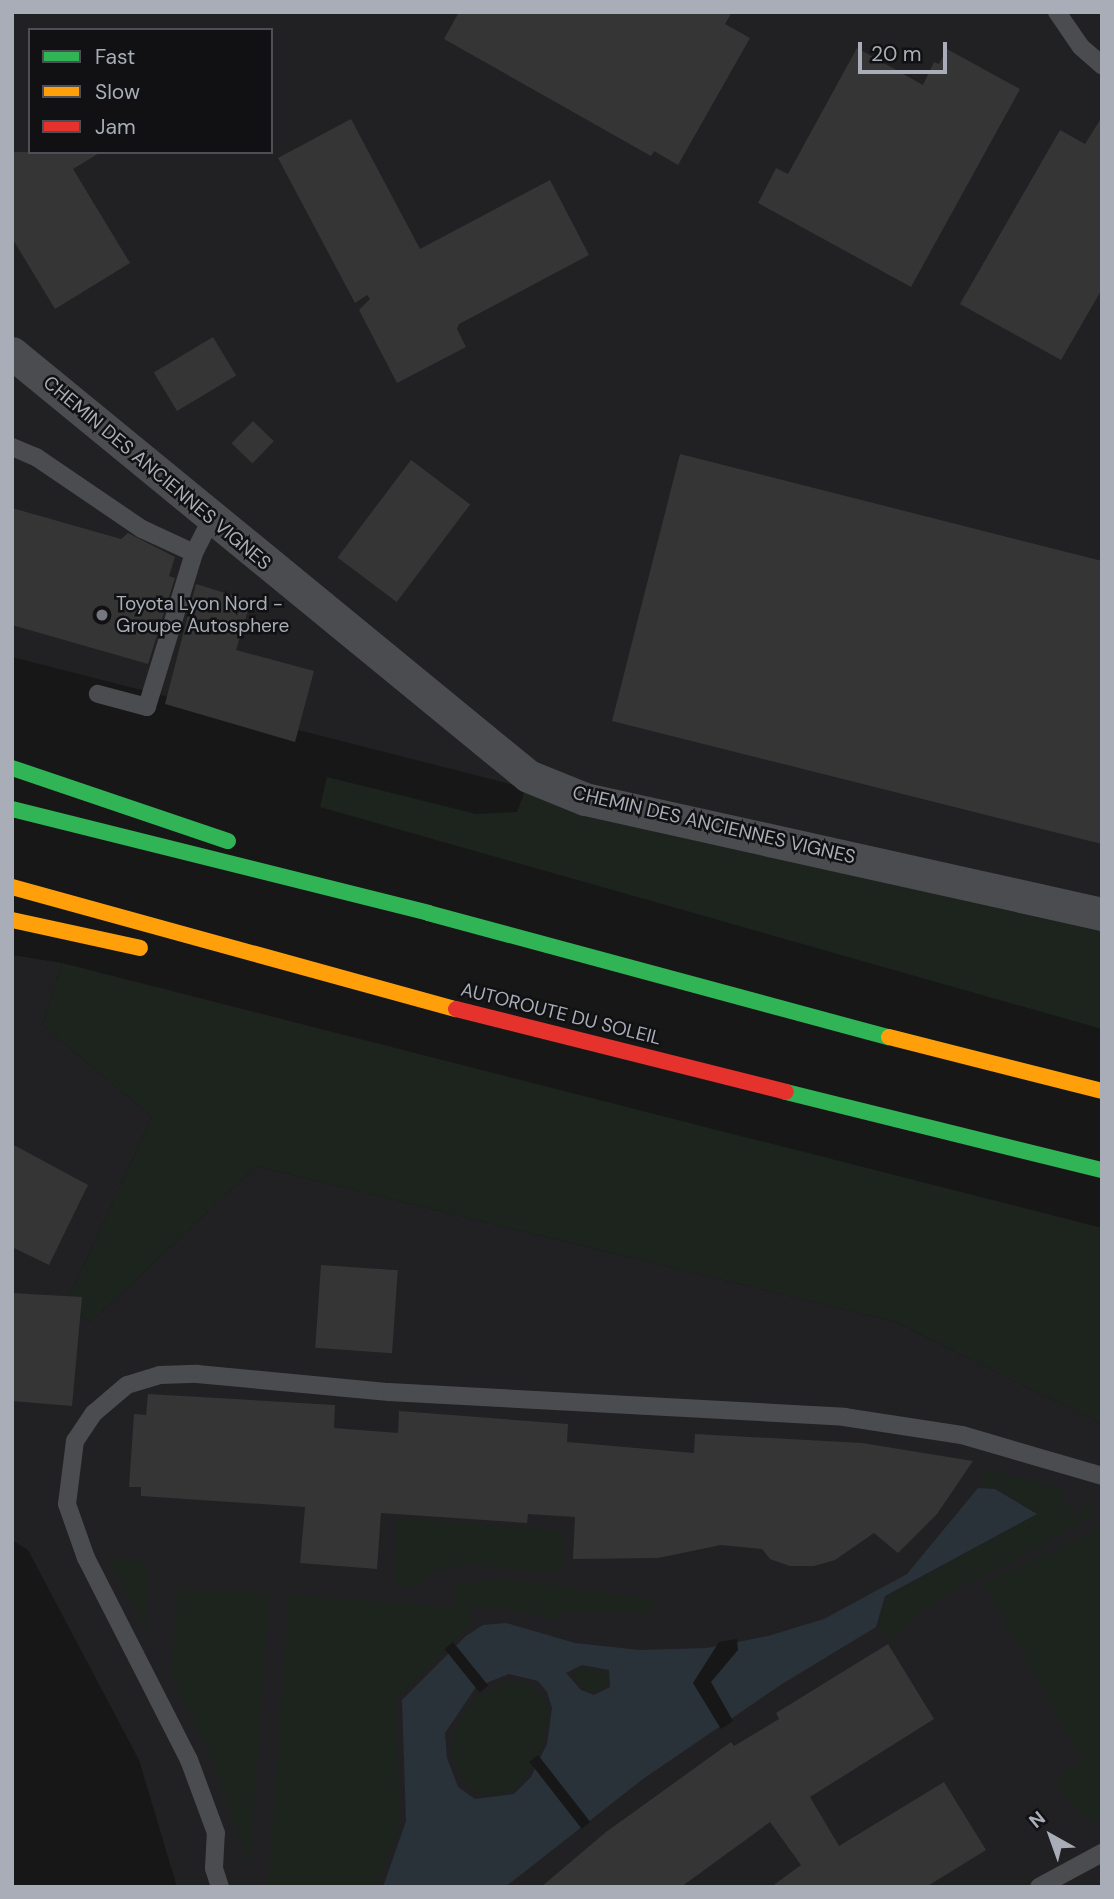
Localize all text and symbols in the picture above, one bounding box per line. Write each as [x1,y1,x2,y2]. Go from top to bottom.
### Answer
legend [28,28,273,154]
scale bar [862,28,951,72]
text: 20 m [871,40,922,68]
text: Fast [95,43,135,71]
text: Slow [95,78,140,106]
text: Jam [95,113,136,141]
street label: CHEMIN DES ANCIENNES VIGNES [39,371,275,575]
place label: Toyota Lyon Nord - Groupe Autosphere [116,593,289,637]
marker: Toyota Lyon Nord - Groupe Autosphere [94,607,110,623]
street label: CHEMIN DES ANCIENNES VIGNES [570,781,858,869]
street label: AUTOROUTE DU SOLEIL [459,978,663,1050]
north arrow [1016,1801,1086,1871]
text: N [1024,1806,1051,1834]

